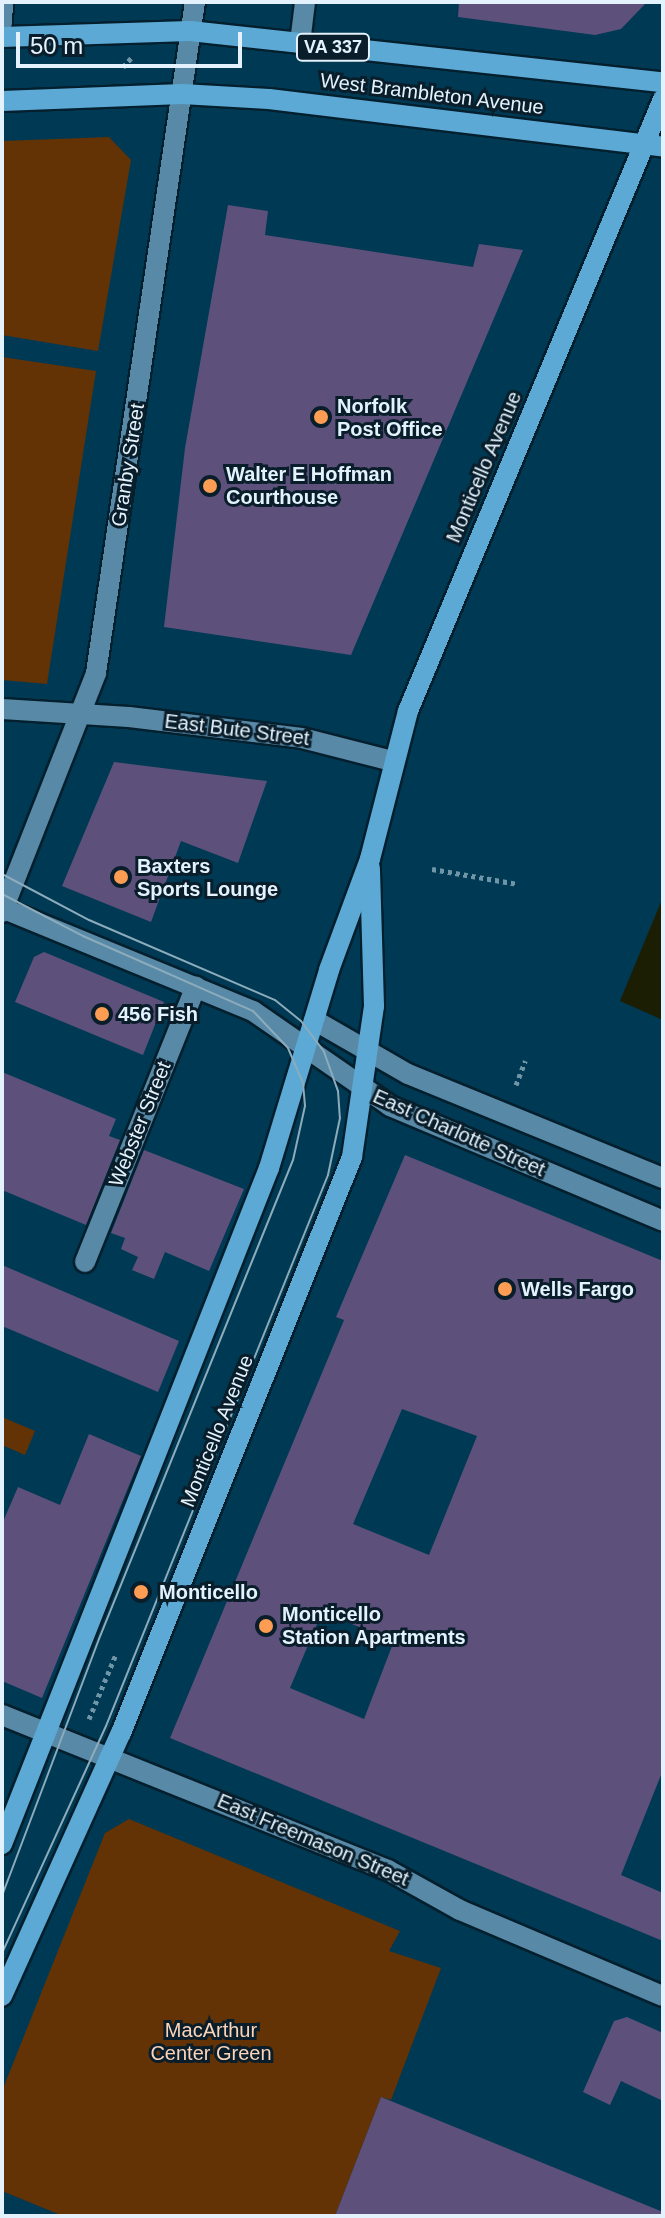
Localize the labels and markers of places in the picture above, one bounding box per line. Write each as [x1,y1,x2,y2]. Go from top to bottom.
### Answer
place label: Norfolk Post Office [337,394,443,441]
marker: Norfolk Post Office [312,408,330,426]
place label: Walter E Hoffman Courthouse [226,462,392,509]
marker: Walter E Hoffman Courthouse [201,477,219,495]
place label: Baxters Sports Lounge [137,854,278,901]
marker: Baxters Sports Lounge [112,868,130,886]
place label: 456 Fish [118,1002,198,1026]
marker: 456 Fish [93,1005,111,1023]
place label: Wells Fargo [521,1277,634,1301]
marker: Wells Fargo [496,1280,514,1298]
place label: Monticello [159,1580,258,1604]
marker: Monticello [130,1581,152,1603]
place label: Monticello Station Apartments [282,1602,466,1649]
marker: Monticello Station Apartments [257,1617,275,1635]

